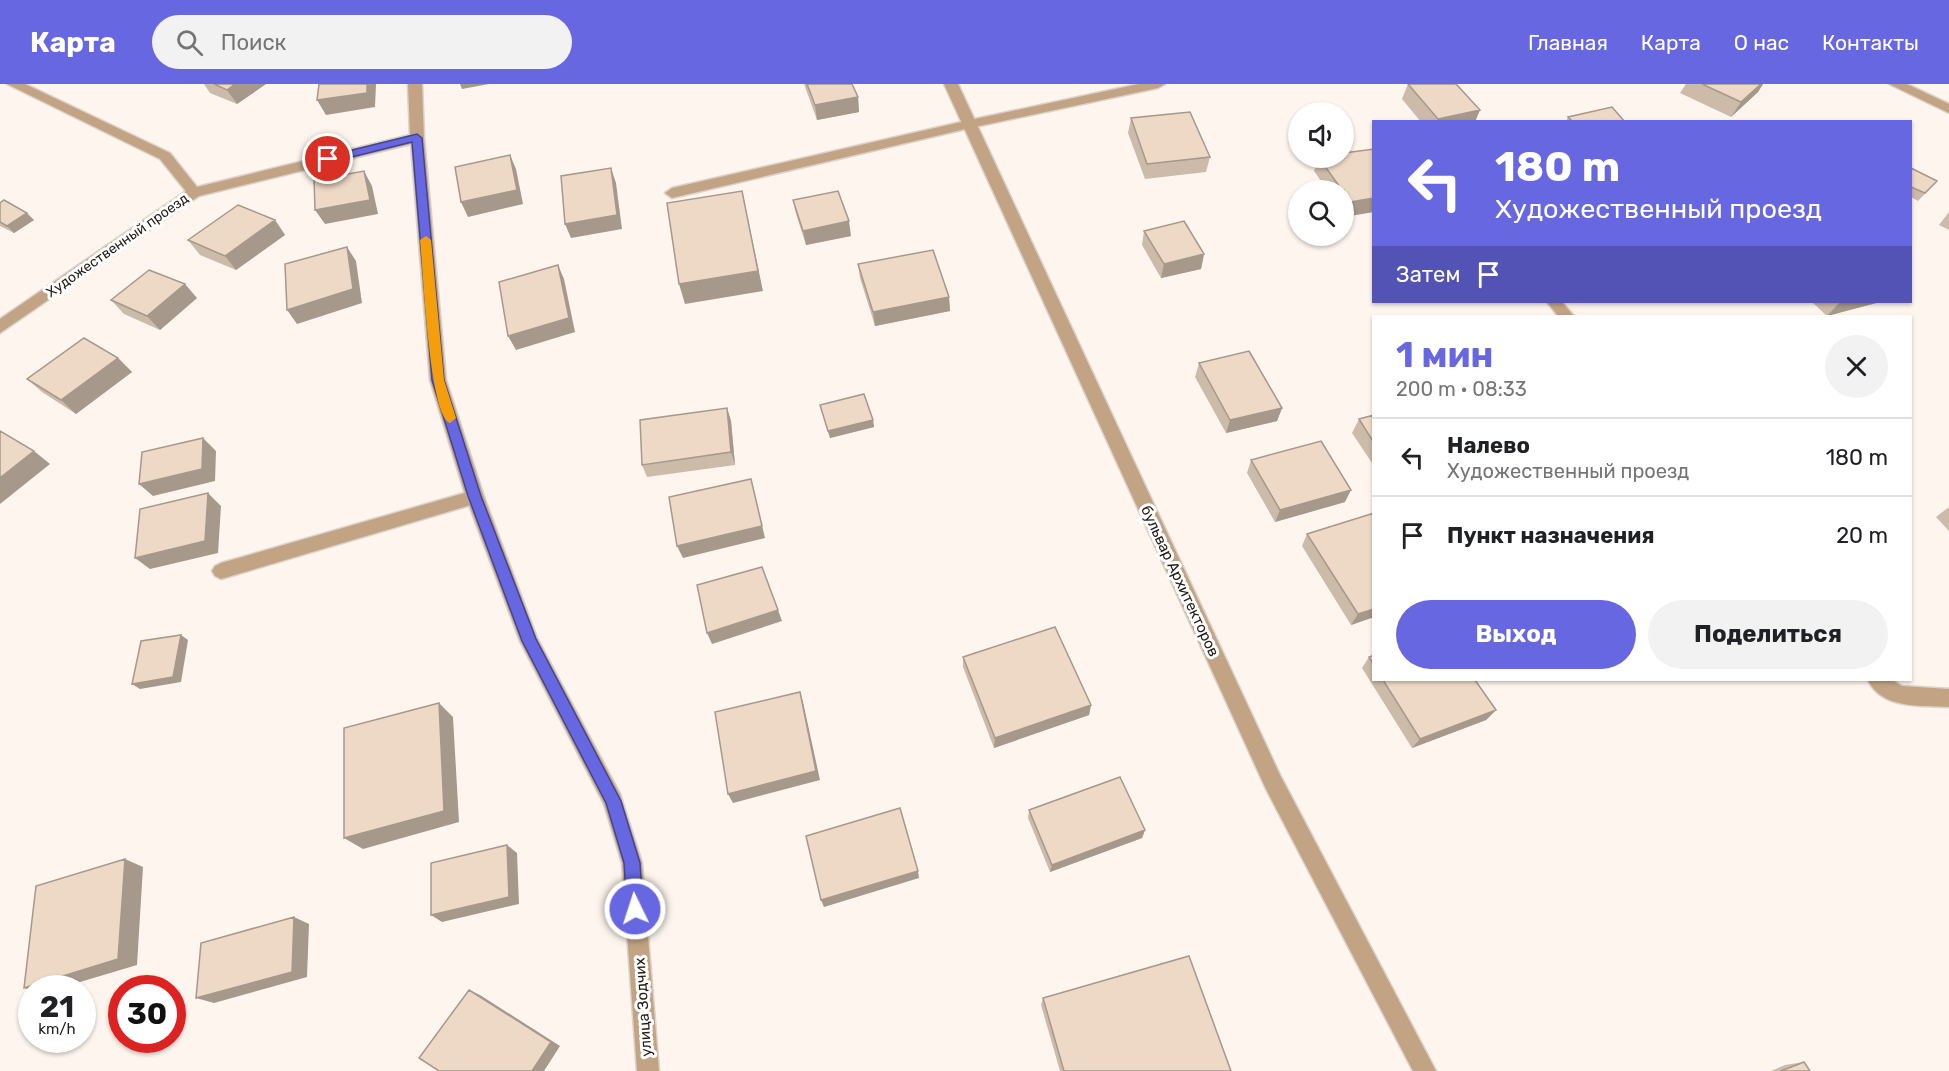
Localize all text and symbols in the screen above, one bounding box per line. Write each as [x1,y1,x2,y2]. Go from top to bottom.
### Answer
search box [152,15,572,69]
text: Карта [30,26,116,59]
icon: search [173,26,206,59]
text: Поиск [221,29,286,56]
text: Главная [1528,30,1608,55]
text: Карта [1641,30,1701,55]
text: О нас [1734,30,1789,55]
text: Контакты [1822,30,1919,55]
map controls [1288,102,1354,246]
button: sound [1288,102,1354,168]
pin [302,133,353,184]
icon: arrive [311,142,344,175]
text: 180 m [1495,142,1620,192]
icon: left [1396,144,1474,222]
button: search [1288,180,1354,246]
street label: Художественный проезд [43,190,192,301]
text: Художественный проезд [1495,193,1822,225]
icon: arrive [1472,258,1505,291]
text: Затем [1396,261,1460,288]
text: 1 мин [1396,333,1494,376]
button: close [1825,335,1888,398]
text: 200 m · 08:33 [1396,377,1527,401]
text: Налево [1447,432,1530,459]
icon: left [1396,441,1429,474]
text: 180 m [1826,444,1888,471]
text: Художественный проезд [1447,459,1689,483]
street label: бульвар Архитекторов [1137,503,1223,659]
icon: arrive [1396,519,1429,552]
text: Пункт назначения [1447,522,1655,549]
text: 20 m [1836,522,1888,549]
button: Выход [1396,600,1636,669]
button: Поделиться [1648,600,1888,669]
position arrow [603,877,667,941]
street label: улица Зодчих [631,957,655,1057]
speed limit sign: 30 [108,975,186,1053]
text: 21 [40,989,74,1025]
text: km/h [38,1020,76,1038]

